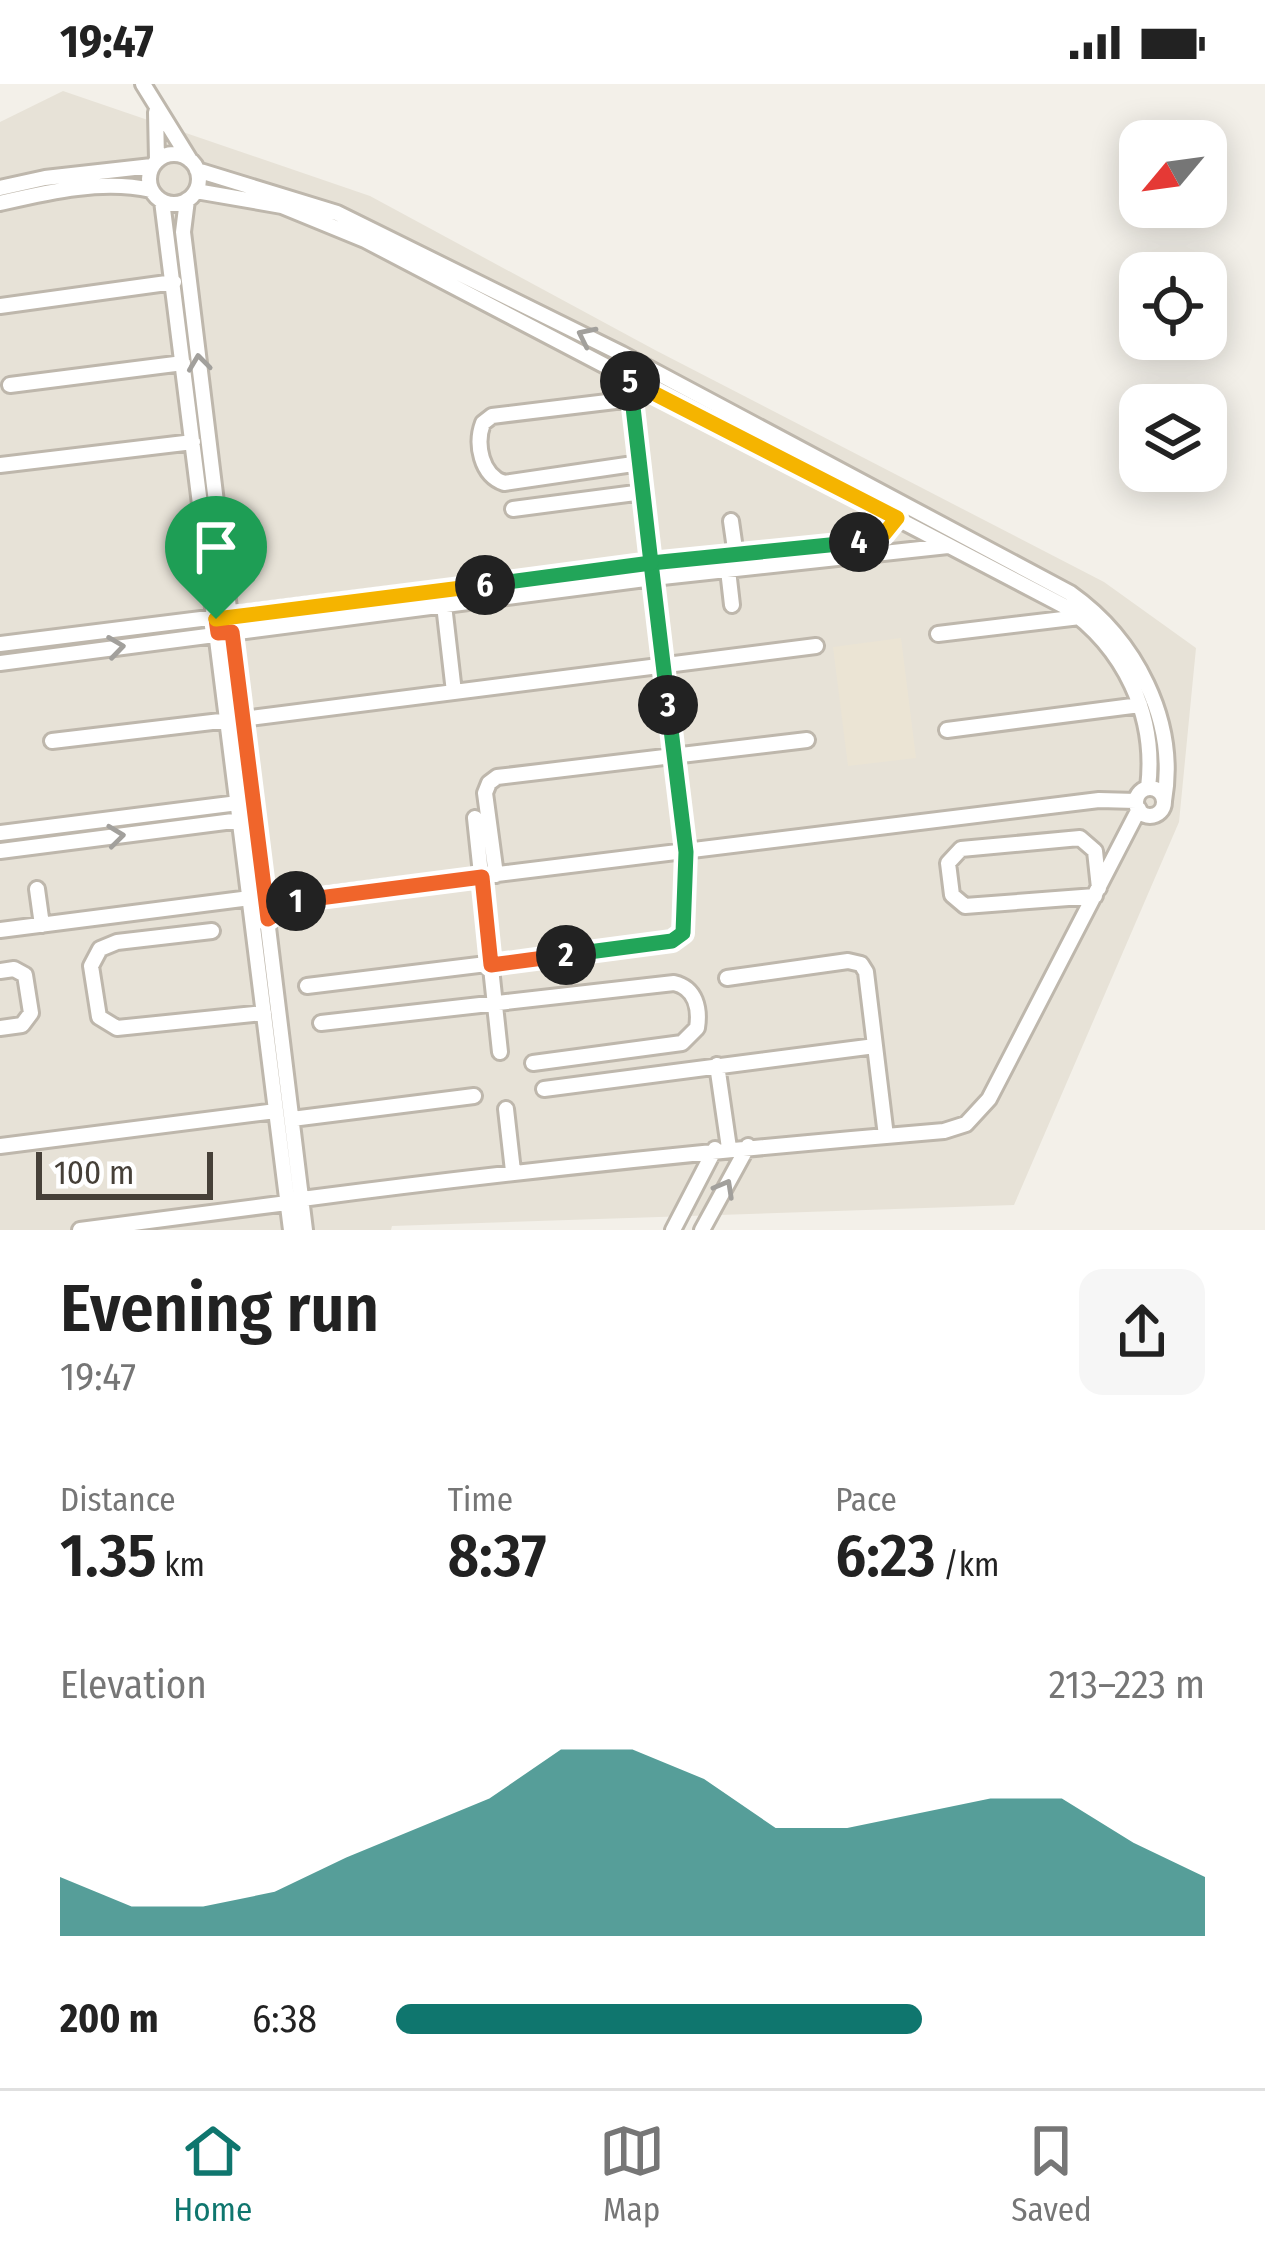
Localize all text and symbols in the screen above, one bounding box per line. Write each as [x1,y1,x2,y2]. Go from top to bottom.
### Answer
text: 19:47 [60,15,154,69]
north arrow [1119,120,1227,228]
map controls [1119,120,1227,492]
button: locate [1119,252,1227,360]
one-way arrow [577,327,598,350]
pin: 5 [600,351,660,411]
one-way arrow [187,354,213,373]
text: 5 [622,361,638,401]
button: layers [1119,384,1227,492]
pin [165,496,267,619]
pin: 4 [829,512,889,572]
icon: arrive [183,514,249,580]
text: 4 [851,522,867,562]
pin: 6 [455,555,515,615]
text: 6 [476,565,494,605]
one-way arrow [106,635,126,661]
pin: 3 [638,675,698,735]
text: 3 [660,685,676,725]
one-way arrow [106,824,126,850]
pin: 1 [266,871,326,931]
text: 1 [289,881,303,921]
pin: 2 [536,925,596,985]
text: 2 [558,935,574,975]
scale bar [36,1146,213,1199]
text: 100 m [54,1153,134,1193]
one-way arrow [711,1179,734,1201]
text: Evening run [60,1269,379,1348]
button: share [1079,1269,1205,1395]
text: 19:47 [60,1354,136,1400]
text: Distance [60,1480,176,1520]
text: Time [448,1480,513,1520]
text: Pace [835,1480,897,1520]
text: 1.35 [60,1520,156,1592]
text: 8:37 [448,1520,546,1592]
text: 6:23 [835,1520,935,1592]
text: km [156,1545,205,1585]
text: /km [935,1545,999,1585]
text: Elevation [60,1662,207,1708]
text: 213–223 m [1049,1662,1205,1708]
text: 200 m [60,1996,159,2042]
text: 6:38 [252,1996,317,2042]
tab: Home [173,2118,252,2230]
tab: Map [599,2118,665,2230]
tab: Saved [1011,2118,1092,2230]

